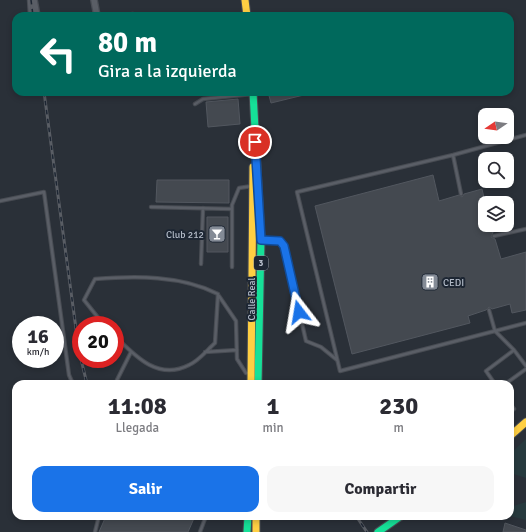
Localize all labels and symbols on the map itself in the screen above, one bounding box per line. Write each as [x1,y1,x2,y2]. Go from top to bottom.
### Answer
north arrow [478,108,514,144]
pin [238,125,272,159]
bar icon: Club 212 [207,224,227,244]
place label: Club 212 [166,229,204,241]
road number: 3 [254,256,268,270]
building icon: CEDI [420,272,440,292]
place label: CEDI [443,277,464,289]
street label: Calle Real [246,278,258,320]
position arrow [278,291,320,333]
speed limit sign: 20 [72,316,124,368]

